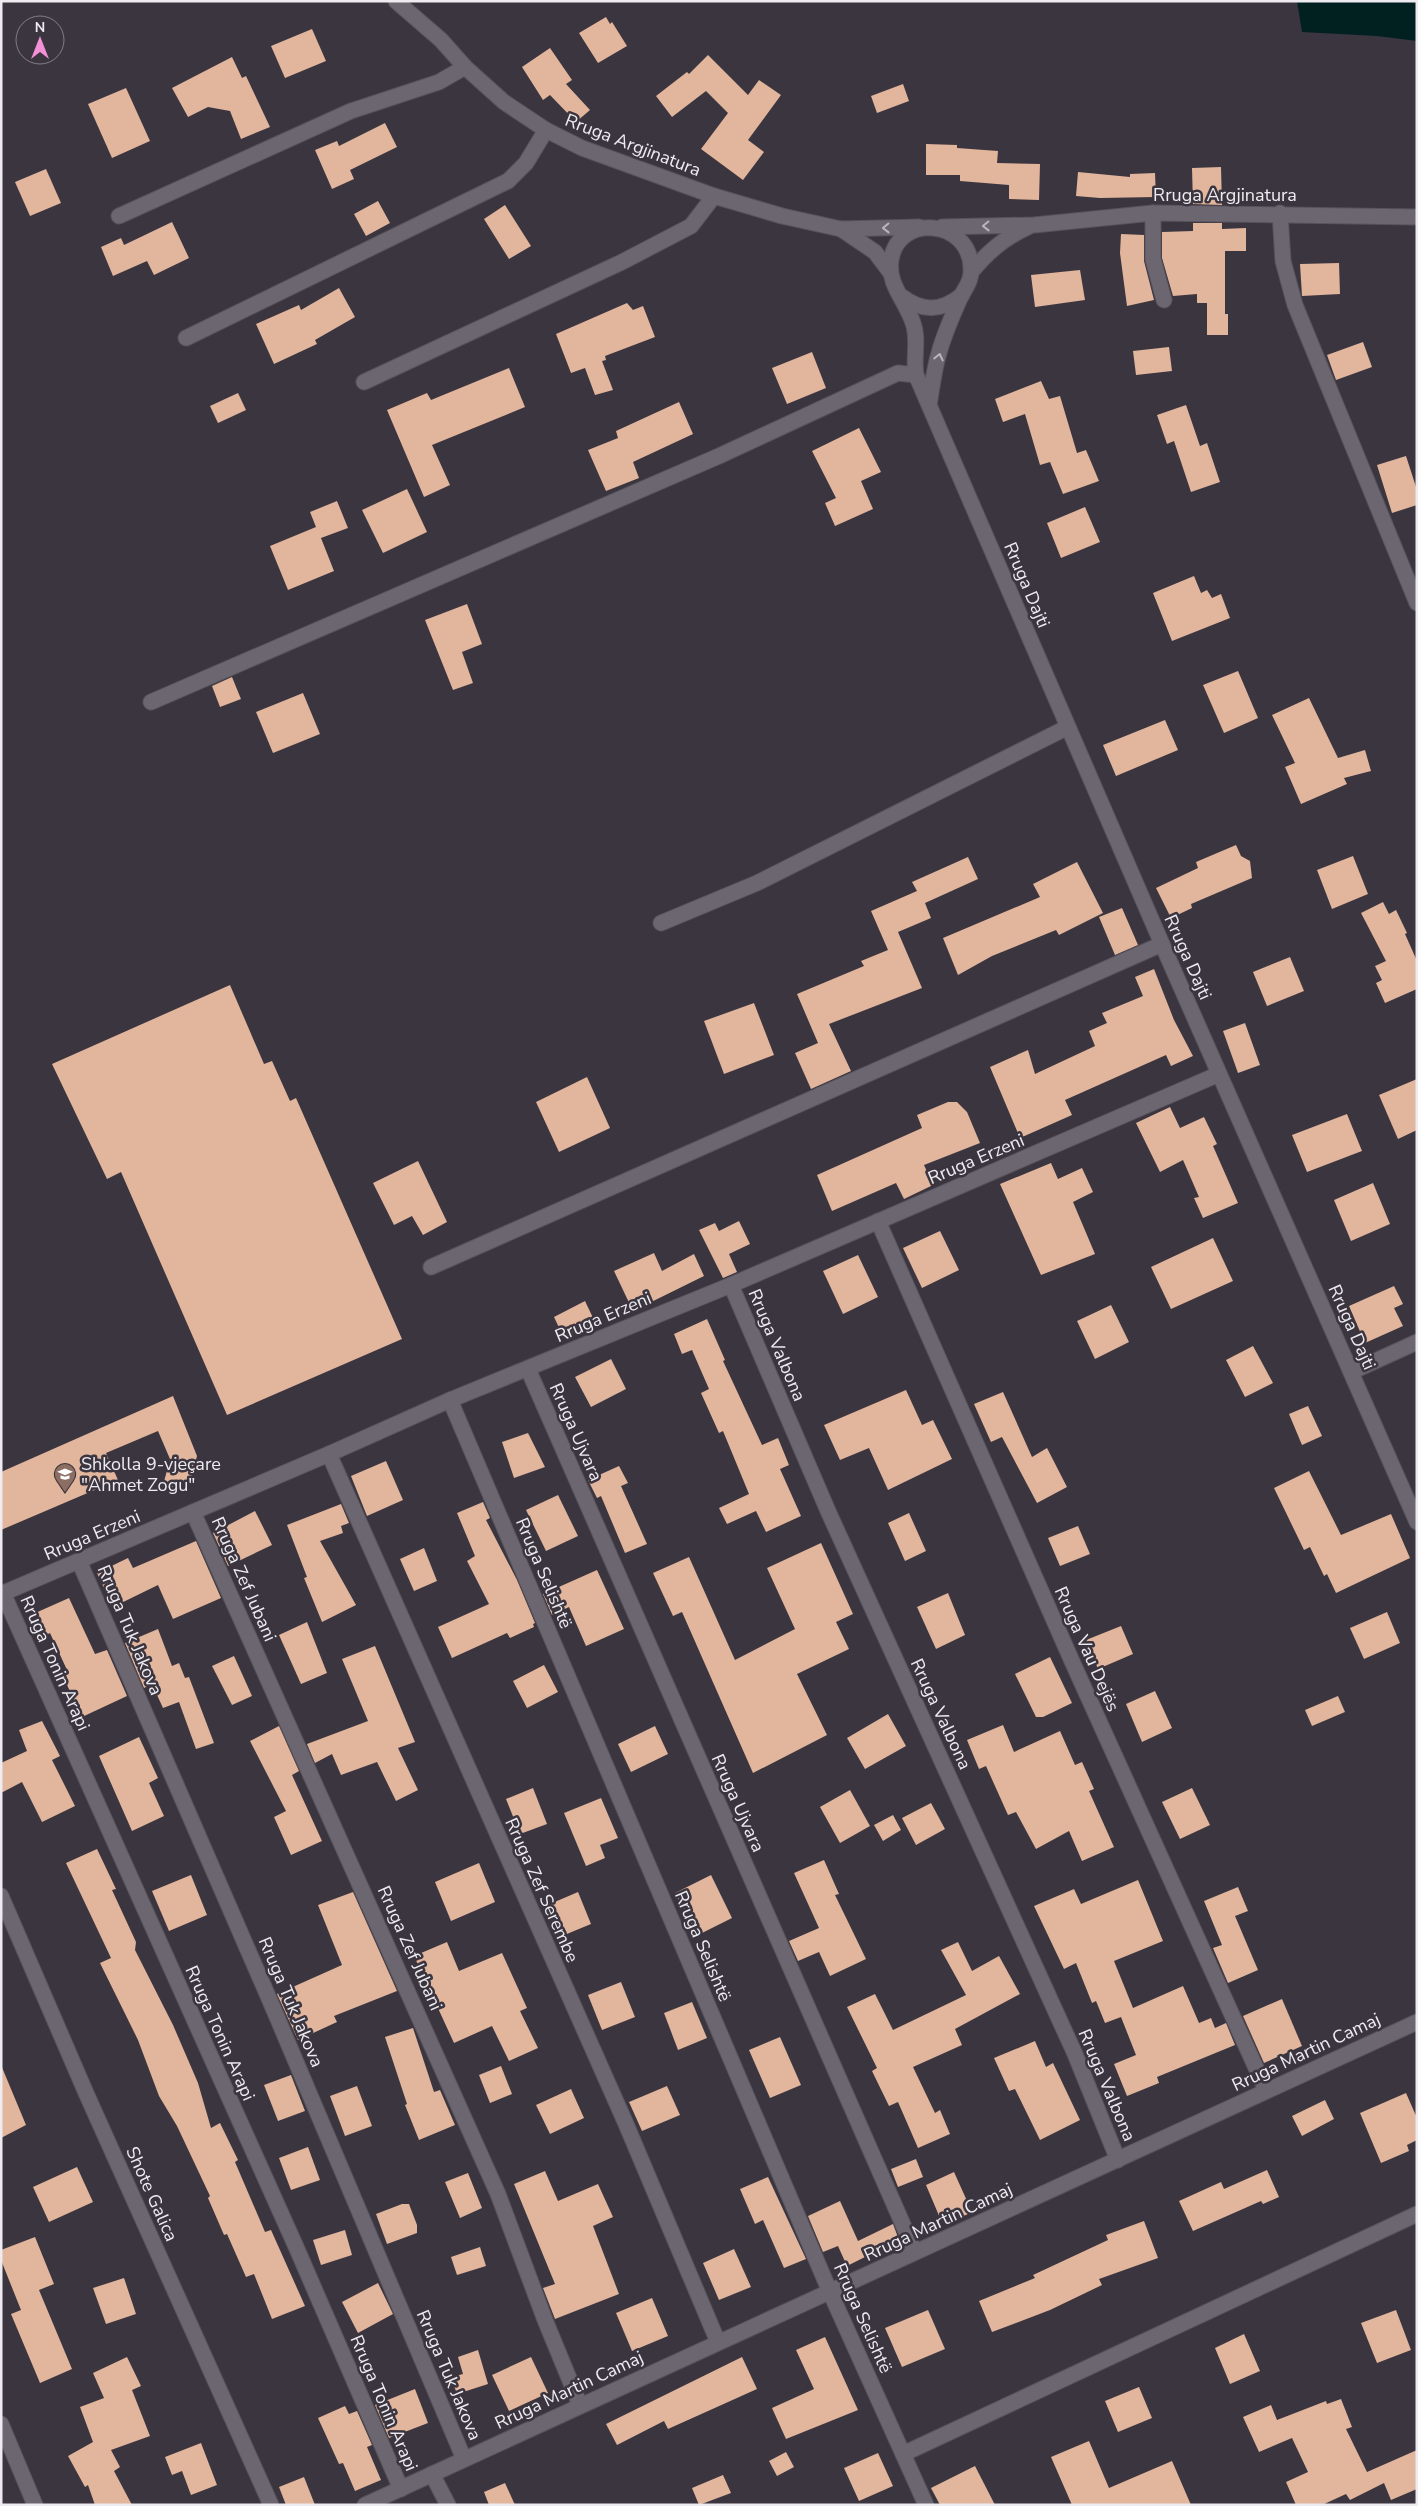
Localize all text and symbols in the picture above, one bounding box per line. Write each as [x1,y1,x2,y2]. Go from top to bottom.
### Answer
north arrow [15,15,65,65]
text: N [35,18,45,37]
street label: Rruga Argjinatura [562,108,704,182]
street label: Rruga Argjinatura [1153,183,1297,207]
one-way arrow [981,220,989,231]
one-way arrow [882,223,890,233]
one-way arrow [933,352,944,361]
street label: Rruga Dajti [998,538,1056,632]
street label: Rruga Dajti [1159,911,1217,1003]
street label: Rruga Erzeni [924,1128,1028,1190]
street label: Rruga Dajti [1323,1281,1381,1373]
street label: Rruga Valbona [743,1285,811,1405]
street label: Rruga Erzeni [551,1286,655,1348]
street label: Rruga Ujvara [544,1379,608,1485]
place label: Shkolla 9-vjeçare "Ahmet Zogu" [81,1452,221,1497]
school or university icon: Shkolla 9-vjeçare "Ahmet Zogu" [53,1462,77,1493]
street label: Rruga Erzeni [40,1504,144,1566]
street label: Rruga Zef Jubani [206,1513,282,1645]
street label: Rruga Selishtë [510,1514,578,1632]
street label: Rruga Tuk Jakova [92,1561,168,1699]
street label: Rruga Vau Dejës [1049,1583,1125,1715]
street label: Rruga Tonin Arapi [14,1592,96,1734]
street label: Rruga Valbona [905,1655,977,1773]
street label: Rruga Ujvara [706,1750,770,1856]
street label: Rruga Zef Serembe [499,1814,585,1966]
street label: Rruga Zef Jubani [372,1882,448,2014]
street label: Rruga Selishtë [669,1887,737,2005]
street label: Rruga Tuk Jakova [253,1933,329,2071]
street label: Rruga Tonin Arapi [179,1962,261,2104]
street label: Rruga Martin Camaj [1228,2007,1384,2097]
street label: Rruga Valbona [1073,2025,1141,2145]
street label: Shote Galica [120,2143,184,2245]
street label: Rruga Martin Camaj [860,2177,1016,2267]
street label: Rruga Selishtë [828,2259,898,2377]
street label: Rruga Tuk Jakova [411,2306,487,2444]
street label: Rruga Tonin Arapi [344,2331,424,2475]
street label: Rruga Martin Camaj [491,2345,647,2435]

